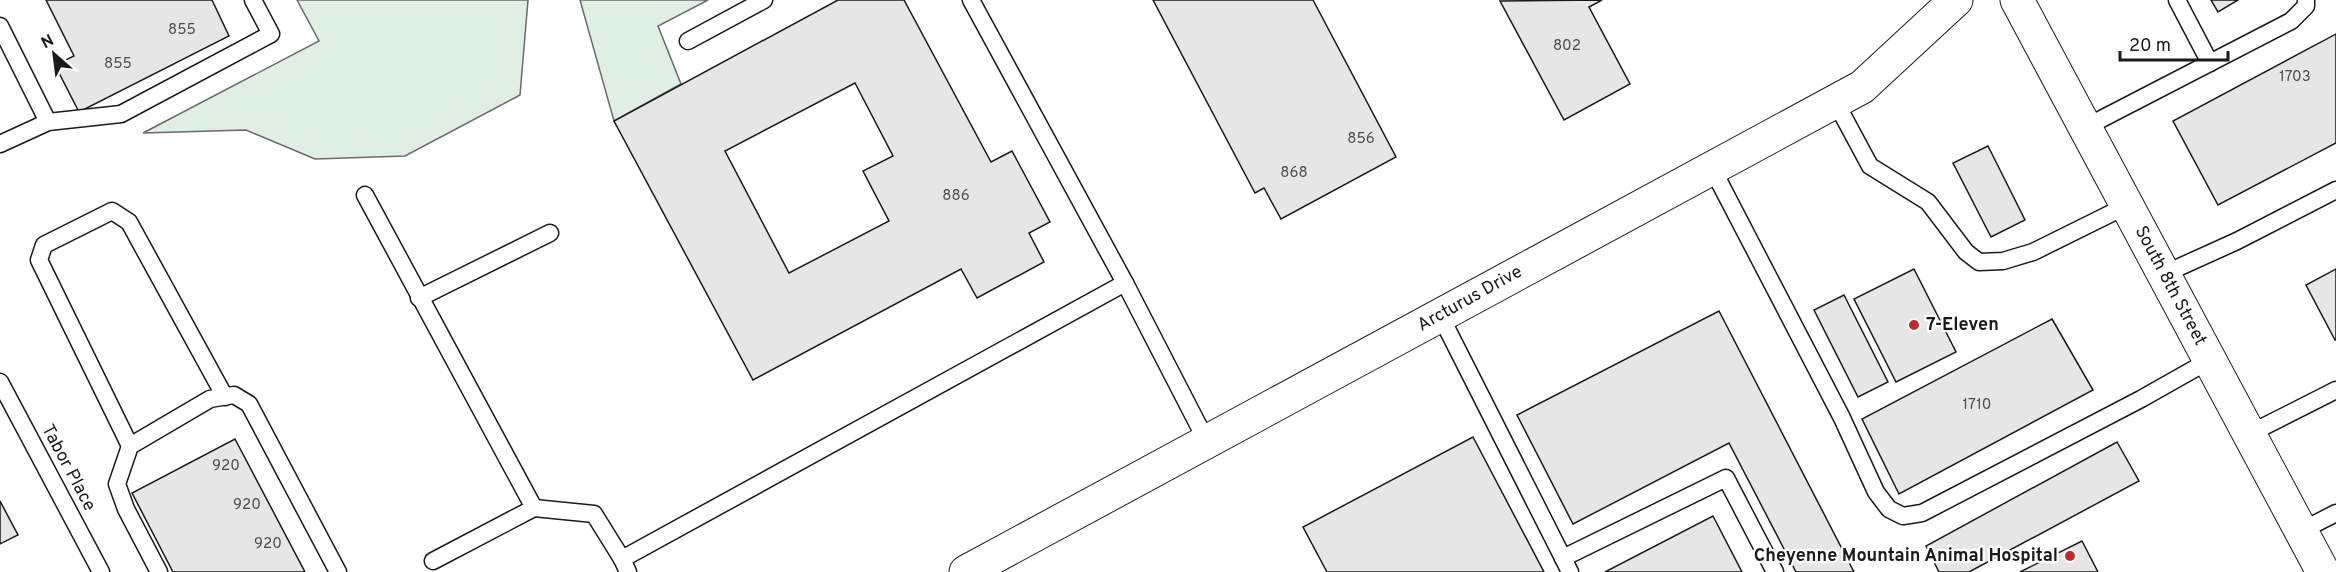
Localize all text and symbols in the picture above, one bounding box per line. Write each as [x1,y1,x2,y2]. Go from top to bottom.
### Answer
house number: 855 [168,21,196,40]
north arrow [24,24,84,84]
scale bar [2120,24,2228,62]
text: N [38,31,58,54]
text: 20 m [2129,35,2171,58]
house number: 802 [1553,37,1581,56]
house number: 855 [104,55,132,74]
house number: 1703 [2279,68,2311,87]
house number: 856 [1347,130,1375,149]
house number: 868 [1280,164,1308,183]
house number: 886 [942,187,970,206]
street label: South 8th Street [2129,222,2211,350]
street label: Arcturus Drive [1413,261,1527,337]
place label: 7-Eleven [1926,314,1999,337]
marker: 7-Eleven [1907,318,1921,332]
house number: 1710 [1963,396,1991,415]
street label: Tabor Place [36,421,100,515]
house number: 920 [212,457,240,476]
house number: 920 [233,496,261,515]
house number: 920 [254,535,282,554]
place label: Cheyenne Mountain Animal Hospital [1754,545,2058,568]
marker: Cheyenne Mountain Animal Hospital [2063,549,2077,563]

